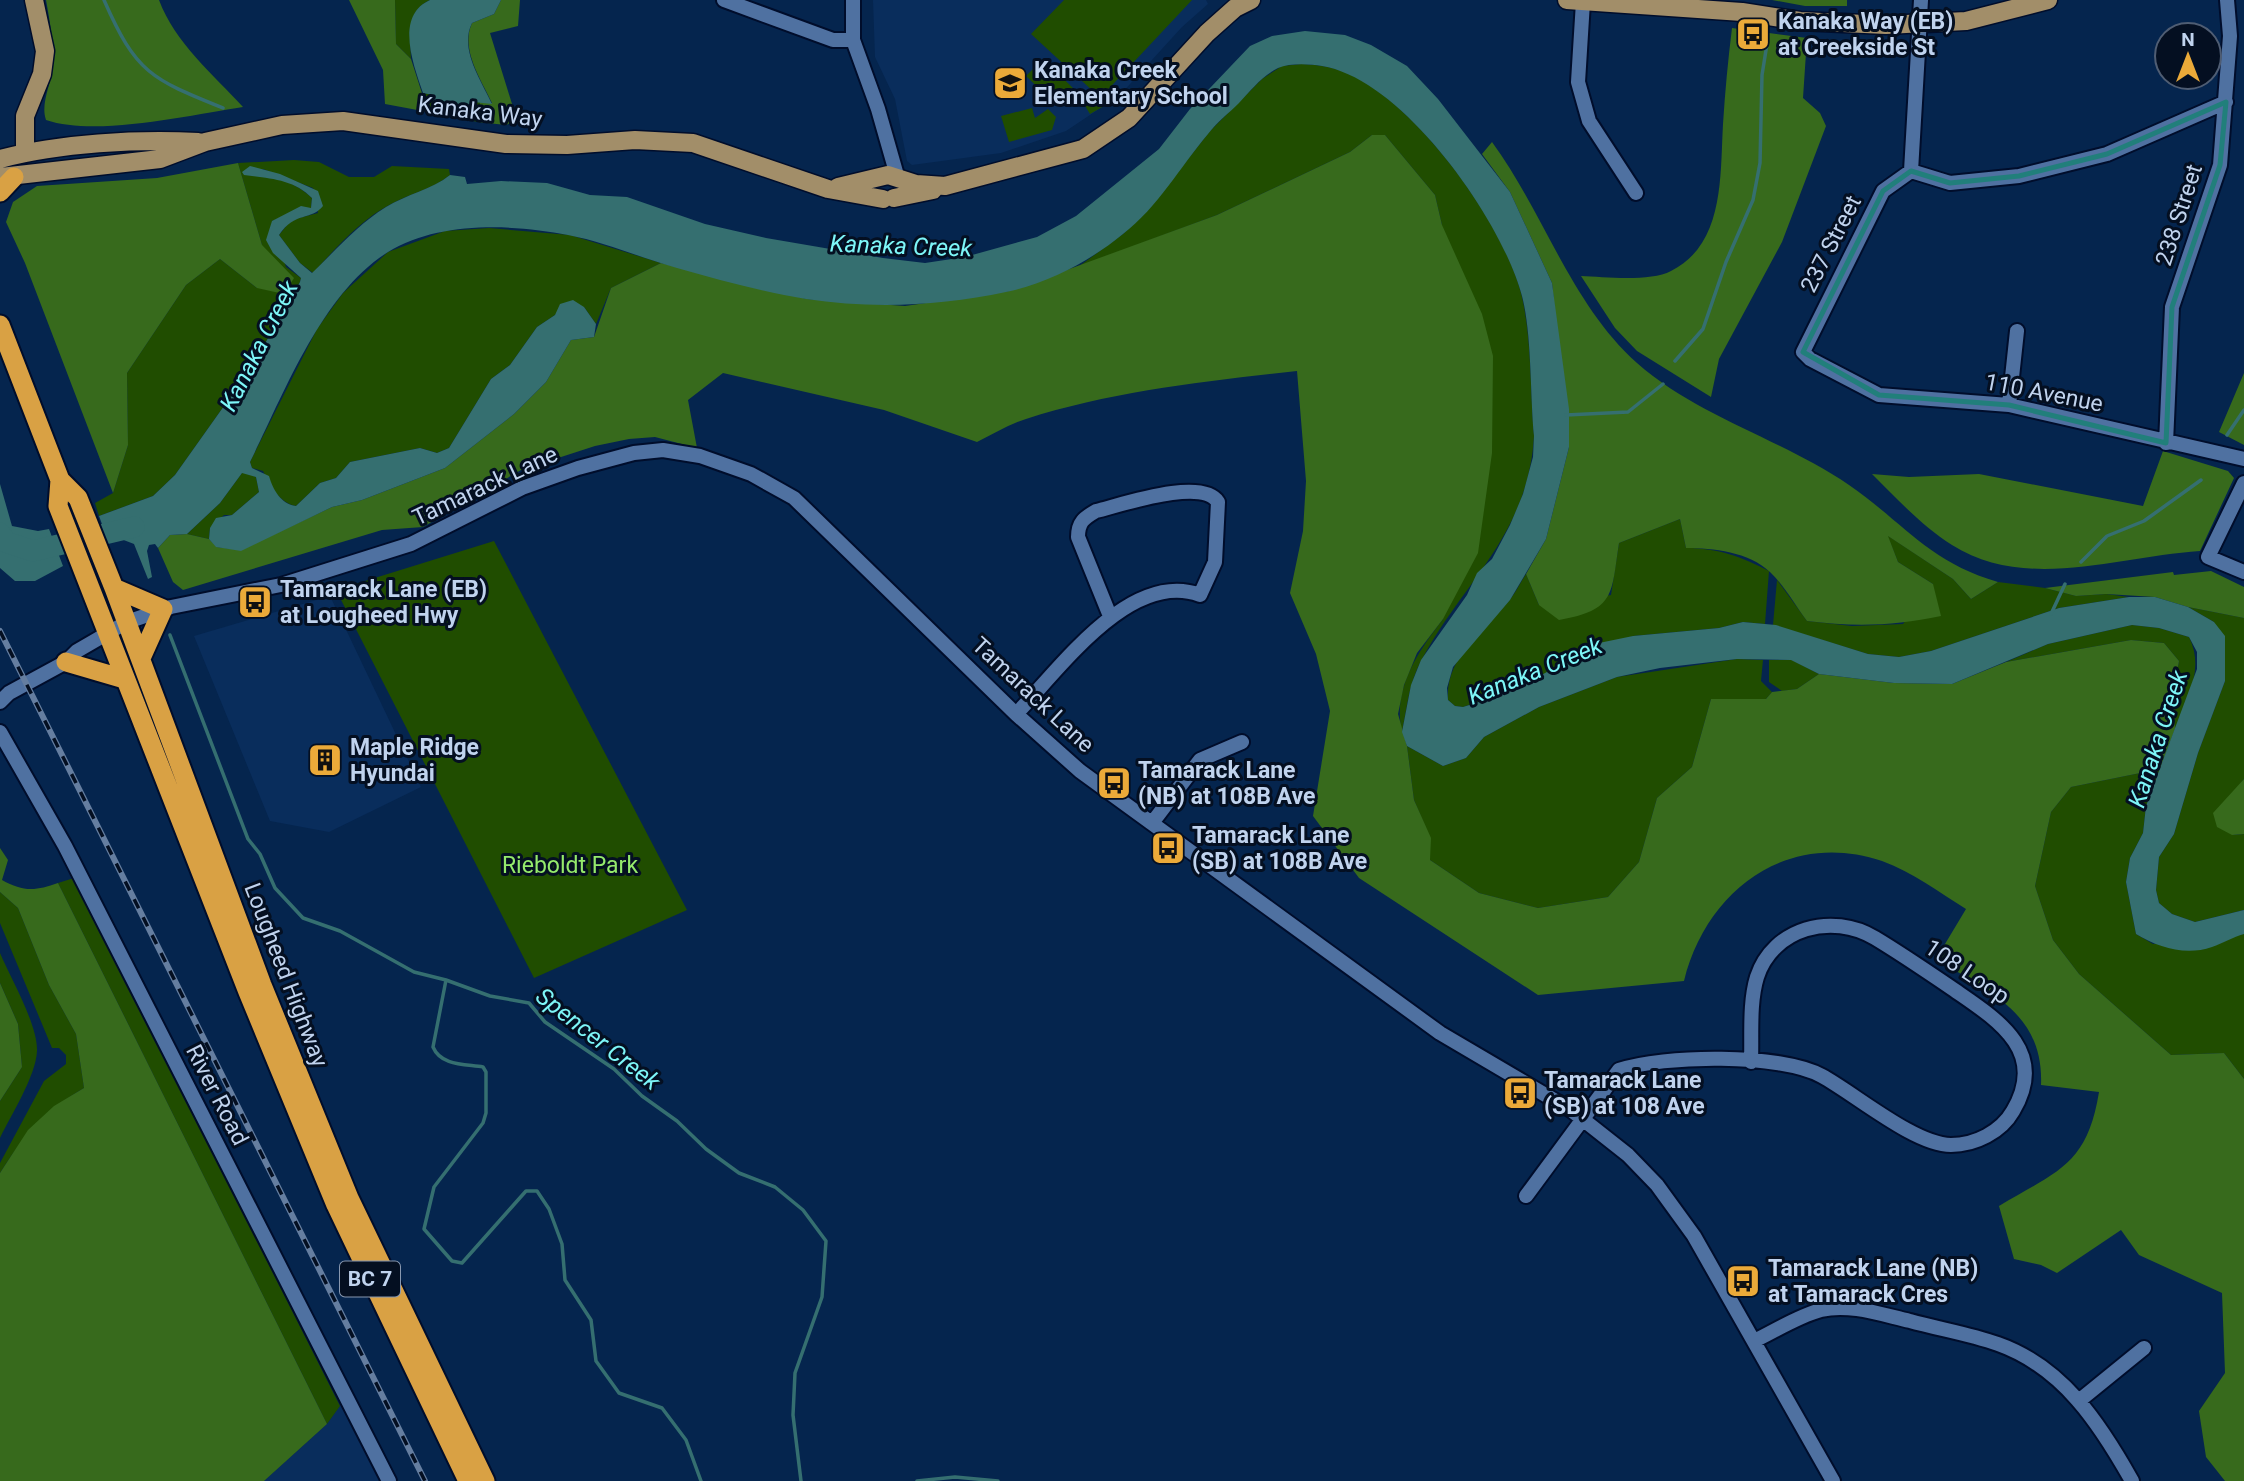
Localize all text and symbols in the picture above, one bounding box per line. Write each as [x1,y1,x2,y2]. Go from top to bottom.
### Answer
place label: Kanaka Way (EB) at Creekside St [1778,8,1953,61]
bus stop icon: Kanaka Way (EB) at Creekside St [1734,15,1772,53]
north arrow [2153,21,2223,91]
text: N [2181,28,2195,51]
place label: Kanaka Creek Elementary School [1034,57,1228,110]
school or university icon: Kanaka Creek Elementary School [991,64,1029,102]
street label: Kanaka Way [416,91,544,133]
street label: 238 Street [2150,161,2208,269]
street label: 237 Street [1795,191,1867,297]
water label: Kanaka Creek [829,230,974,263]
water label: Kanaka Creek [214,275,304,416]
street label: 110 Avenue [1983,368,2105,418]
street label: Tamarack Lane [408,441,562,531]
place label: Tamarack Lane (EB) at Lougheed Hwy [280,576,487,629]
bus stop icon: Tamarack Lane (EB) at Lougheed Hwy [236,583,274,621]
water label: Kanaka Creek [1464,631,1607,711]
street label: Tamarack Lane [966,632,1100,758]
water label: Kanaka Creek [2123,666,2194,811]
place label: Maple Ridge Hyundai [350,734,479,787]
building icon: Maple Ridge Hyundai [306,741,344,779]
place label: Tamarack Lane (NB) at 108B Ave [1138,757,1315,810]
bus stop icon: Tamarack Lane (NB) at 108B Ave [1095,764,1133,802]
place label: Tamarack Lane (SB) at 108B Ave [1192,822,1367,875]
bus stop icon: Tamarack Lane (SB) at 108B Ave [1149,829,1187,867]
park label: Rieboldt Park [502,852,638,879]
street label: Lougheed Highway [238,879,334,1071]
street label: 108 Loop [1920,934,2014,1010]
water label: Spencer Creek [530,982,667,1097]
street label: River Road [180,1040,254,1150]
place label: Tamarack Lane (SB) at 108 Ave [1544,1067,1705,1120]
bus stop icon: Tamarack Lane (SB) at 108 Ave [1501,1074,1539,1112]
place label: Tamarack Lane (NB) at Tamarack Cres [1768,1255,1978,1308]
road number: BC 7 [340,1262,400,1296]
bus stop icon: Tamarack Lane (NB) at Tamarack Cres [1724,1262,1762,1300]

